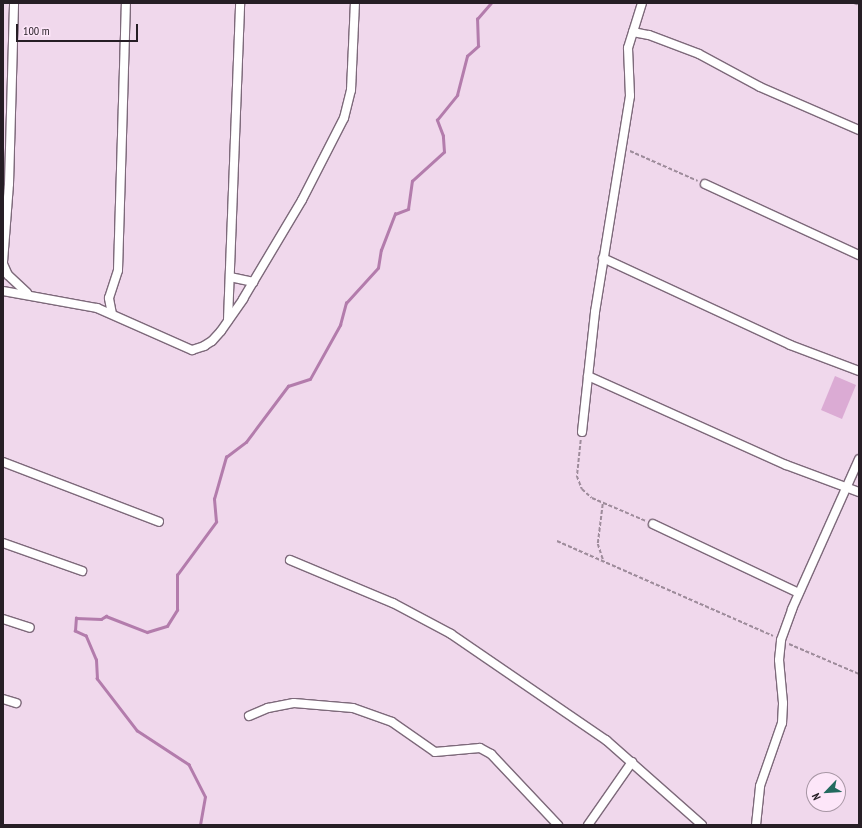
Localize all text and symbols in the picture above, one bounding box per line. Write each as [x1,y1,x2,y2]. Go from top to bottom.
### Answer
scale bar [18,16,140,42]
text: 100 m [23,23,50,38]
north arrow [806,772,846,812]
text: N [808,791,824,802]

